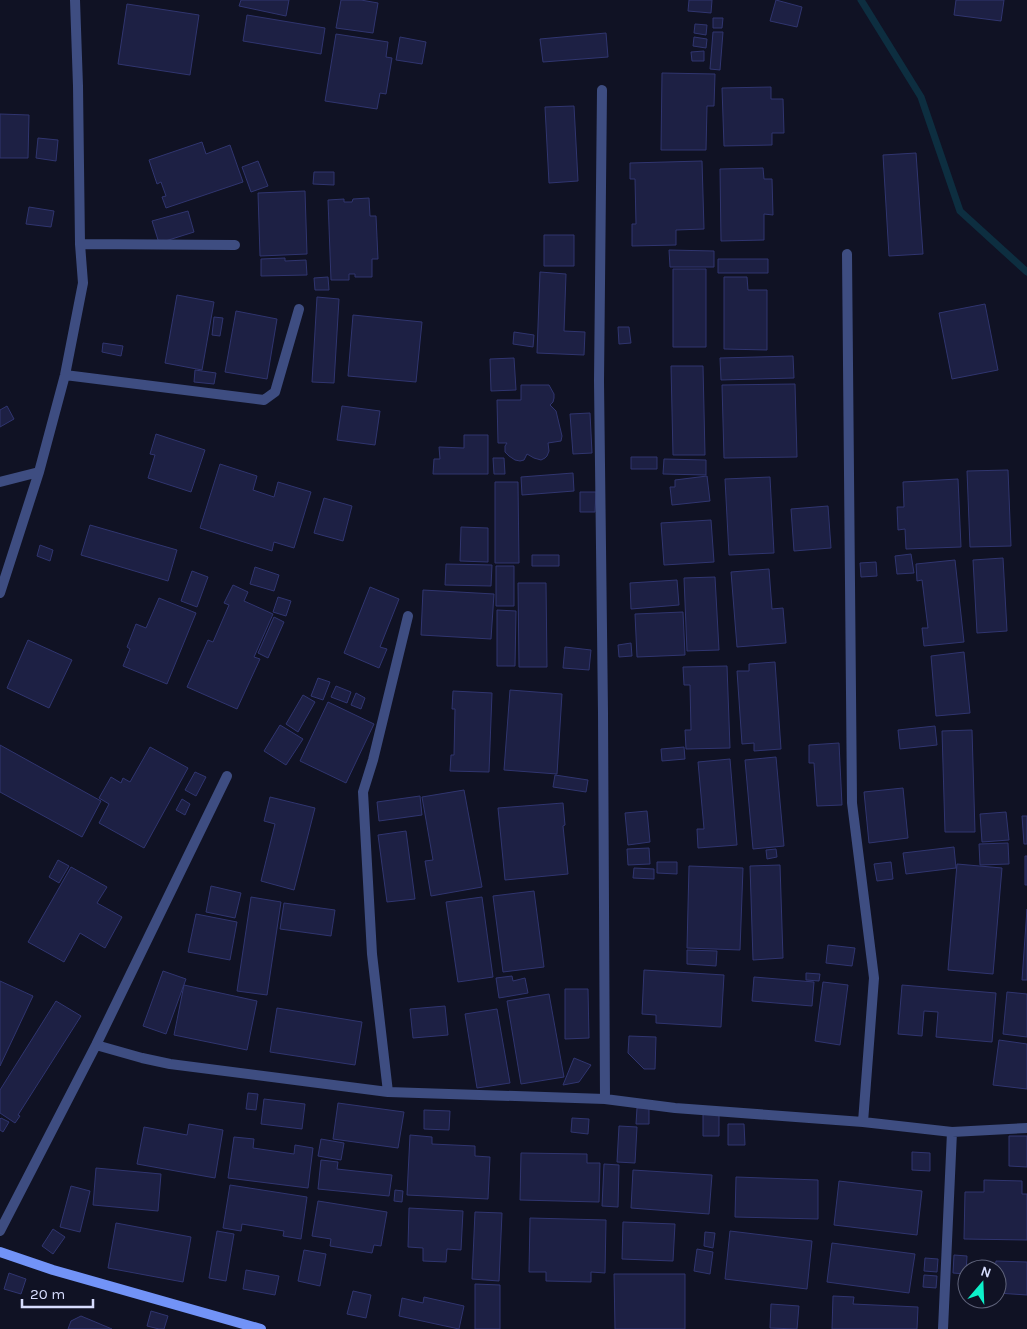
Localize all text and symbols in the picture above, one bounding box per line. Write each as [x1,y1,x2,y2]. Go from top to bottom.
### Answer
north arrow [957,1259,1007,1309]
text: N [979,1263,994,1282]
scale bar [22,1276,94,1308]
text: 20 m [30,1285,65,1303]

